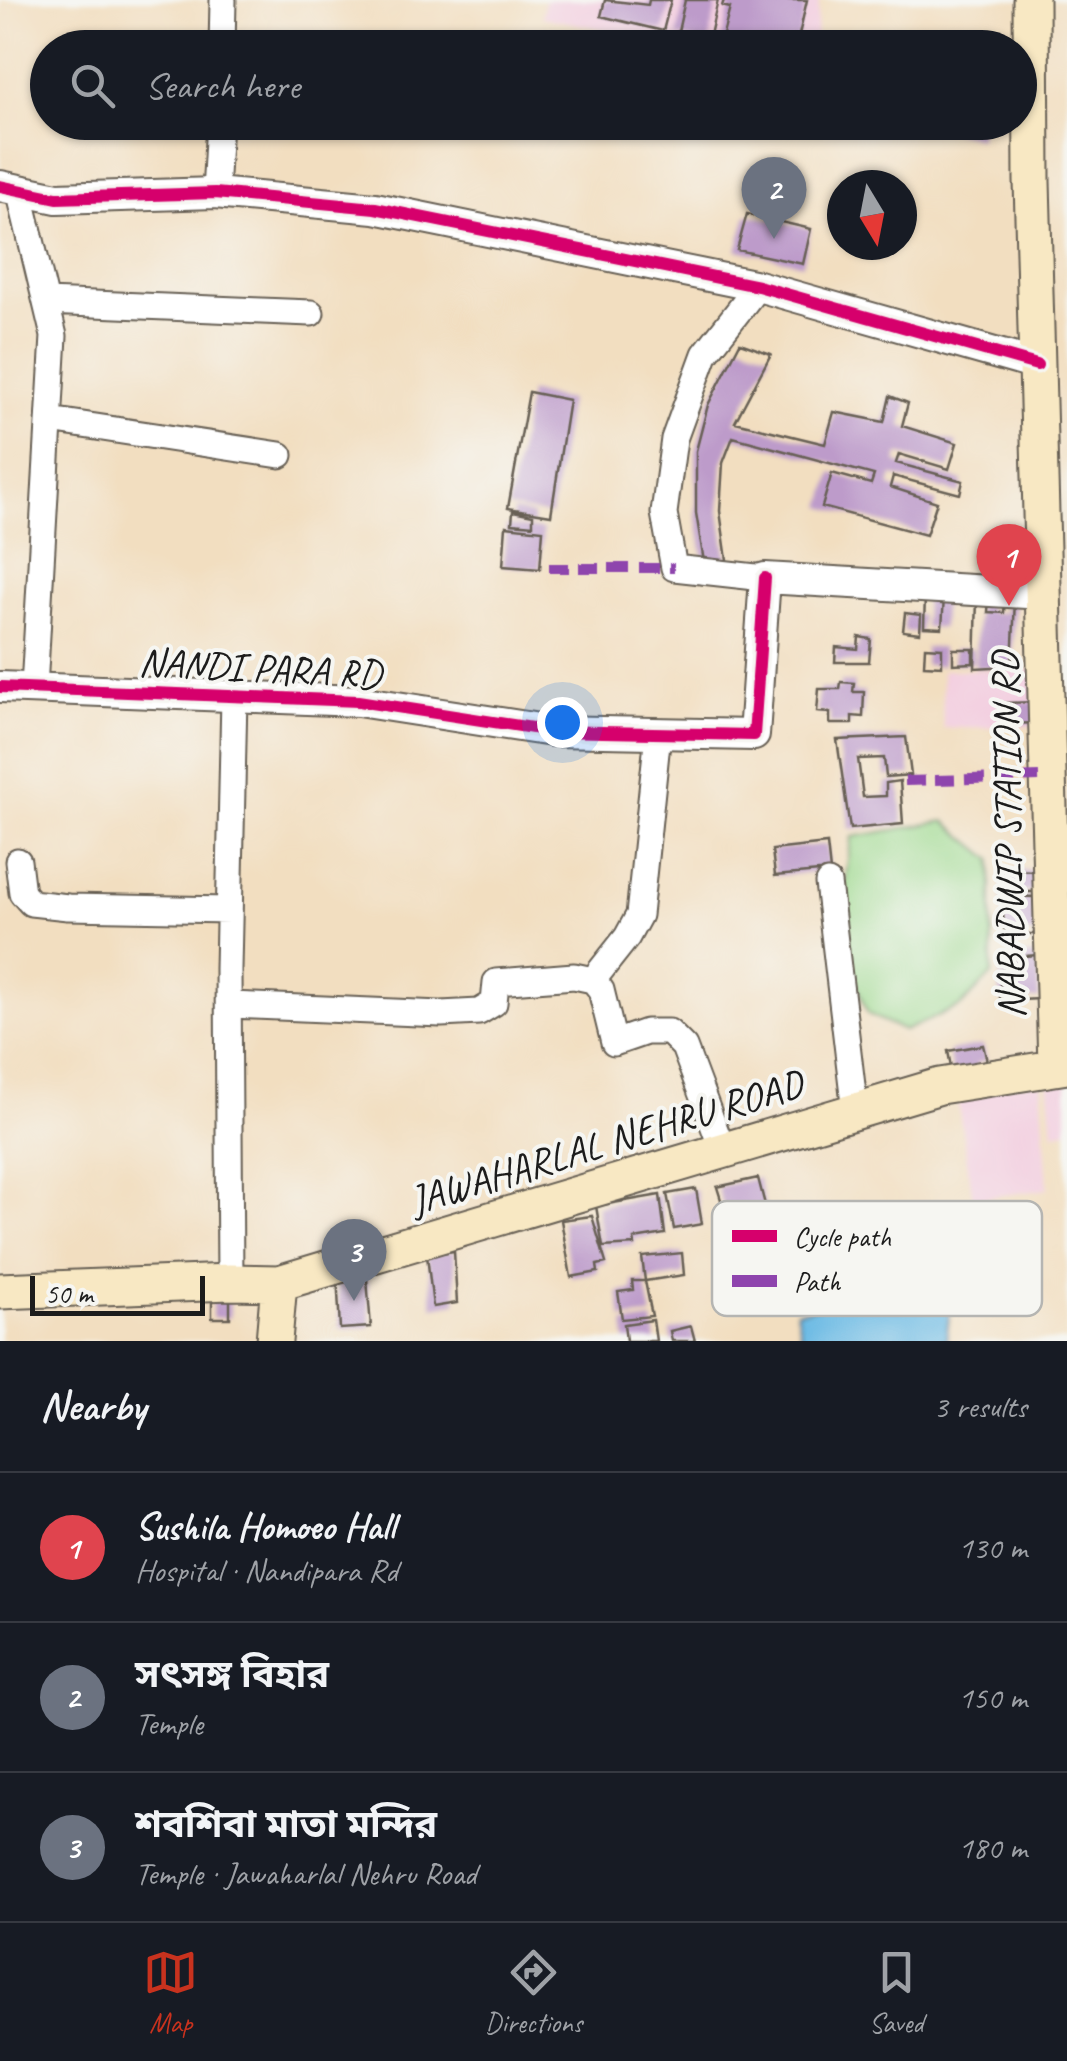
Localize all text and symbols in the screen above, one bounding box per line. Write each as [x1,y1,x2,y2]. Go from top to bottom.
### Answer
search box [30,30,1037,140]
icon: search [65,58,120,113]
text: Search here [145,62,300,109]
pin: 2 [742,156,806,239]
north arrow [827,170,917,260]
pin: 1 [976,524,1042,606]
street label: NANDI PARA RD [138,637,385,699]
street label: NABADWIP STATION RD [980,648,1036,1019]
your location [537,697,588,748]
street label: JAWAHARLAL NEHRU ROAD [402,1058,812,1226]
legend [712,1201,1042,1316]
pin: 3 [322,1218,386,1301]
text: Cycle path [794,1219,891,1254]
text: Path [794,1264,841,1299]
scale bar [30,1271,205,1316]
text: 50 m [45,1276,93,1311]
text: Nearby [40,1380,146,1433]
text: 3 results [933,1386,1027,1427]
text: Sushila Homoeo Hall [135,1503,395,1550]
text: 1 [65,1527,80,1568]
text: 130 m [958,1527,1027,1568]
text: Hospital · Nandipara Rd [135,1550,398,1591]
text: সৎসঙ্গ বিহার [135,1651,329,1698]
text: 2 [65,1677,80,1718]
text: 150 m [958,1677,1027,1718]
text: Temple [135,1703,203,1744]
text: শবশিবা মাতা মন্দির [135,1801,437,1848]
text: 3 [65,1827,80,1868]
text: 180 m [958,1827,1027,1868]
text: Temple · Jawaharlal Nehru Road [135,1853,477,1894]
tab: Map [143,1945,198,2040]
tab: Directions [485,1945,582,2040]
tab: Saved [869,1945,924,2040]

